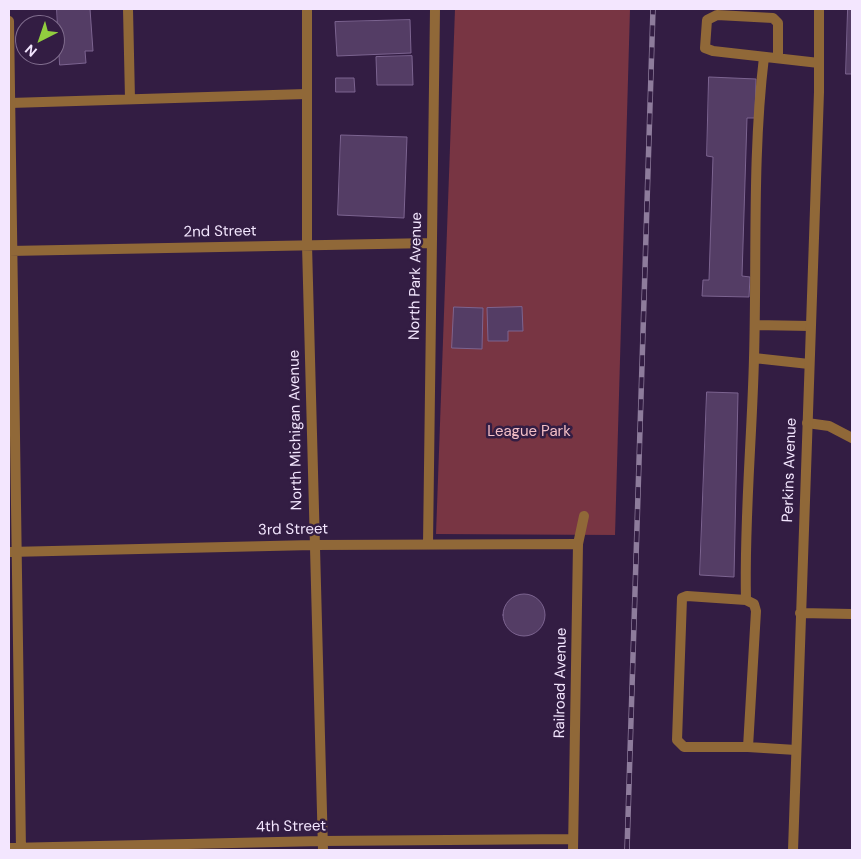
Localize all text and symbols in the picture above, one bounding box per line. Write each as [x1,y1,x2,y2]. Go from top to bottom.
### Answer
north arrow [15,15,65,65]
text: N [21,40,41,61]
street label: North Park Avenue [406,212,426,340]
street label: 2nd Street [183,222,257,242]
street label: North Michigan Avenue [286,350,306,510]
street label: Perkins Avenue [779,417,801,523]
park label: League Park [487,423,571,441]
street label: 3rd Street [258,520,328,540]
street label: Railroad Avenue [551,628,571,738]
street label: 4th Street [256,817,326,837]

